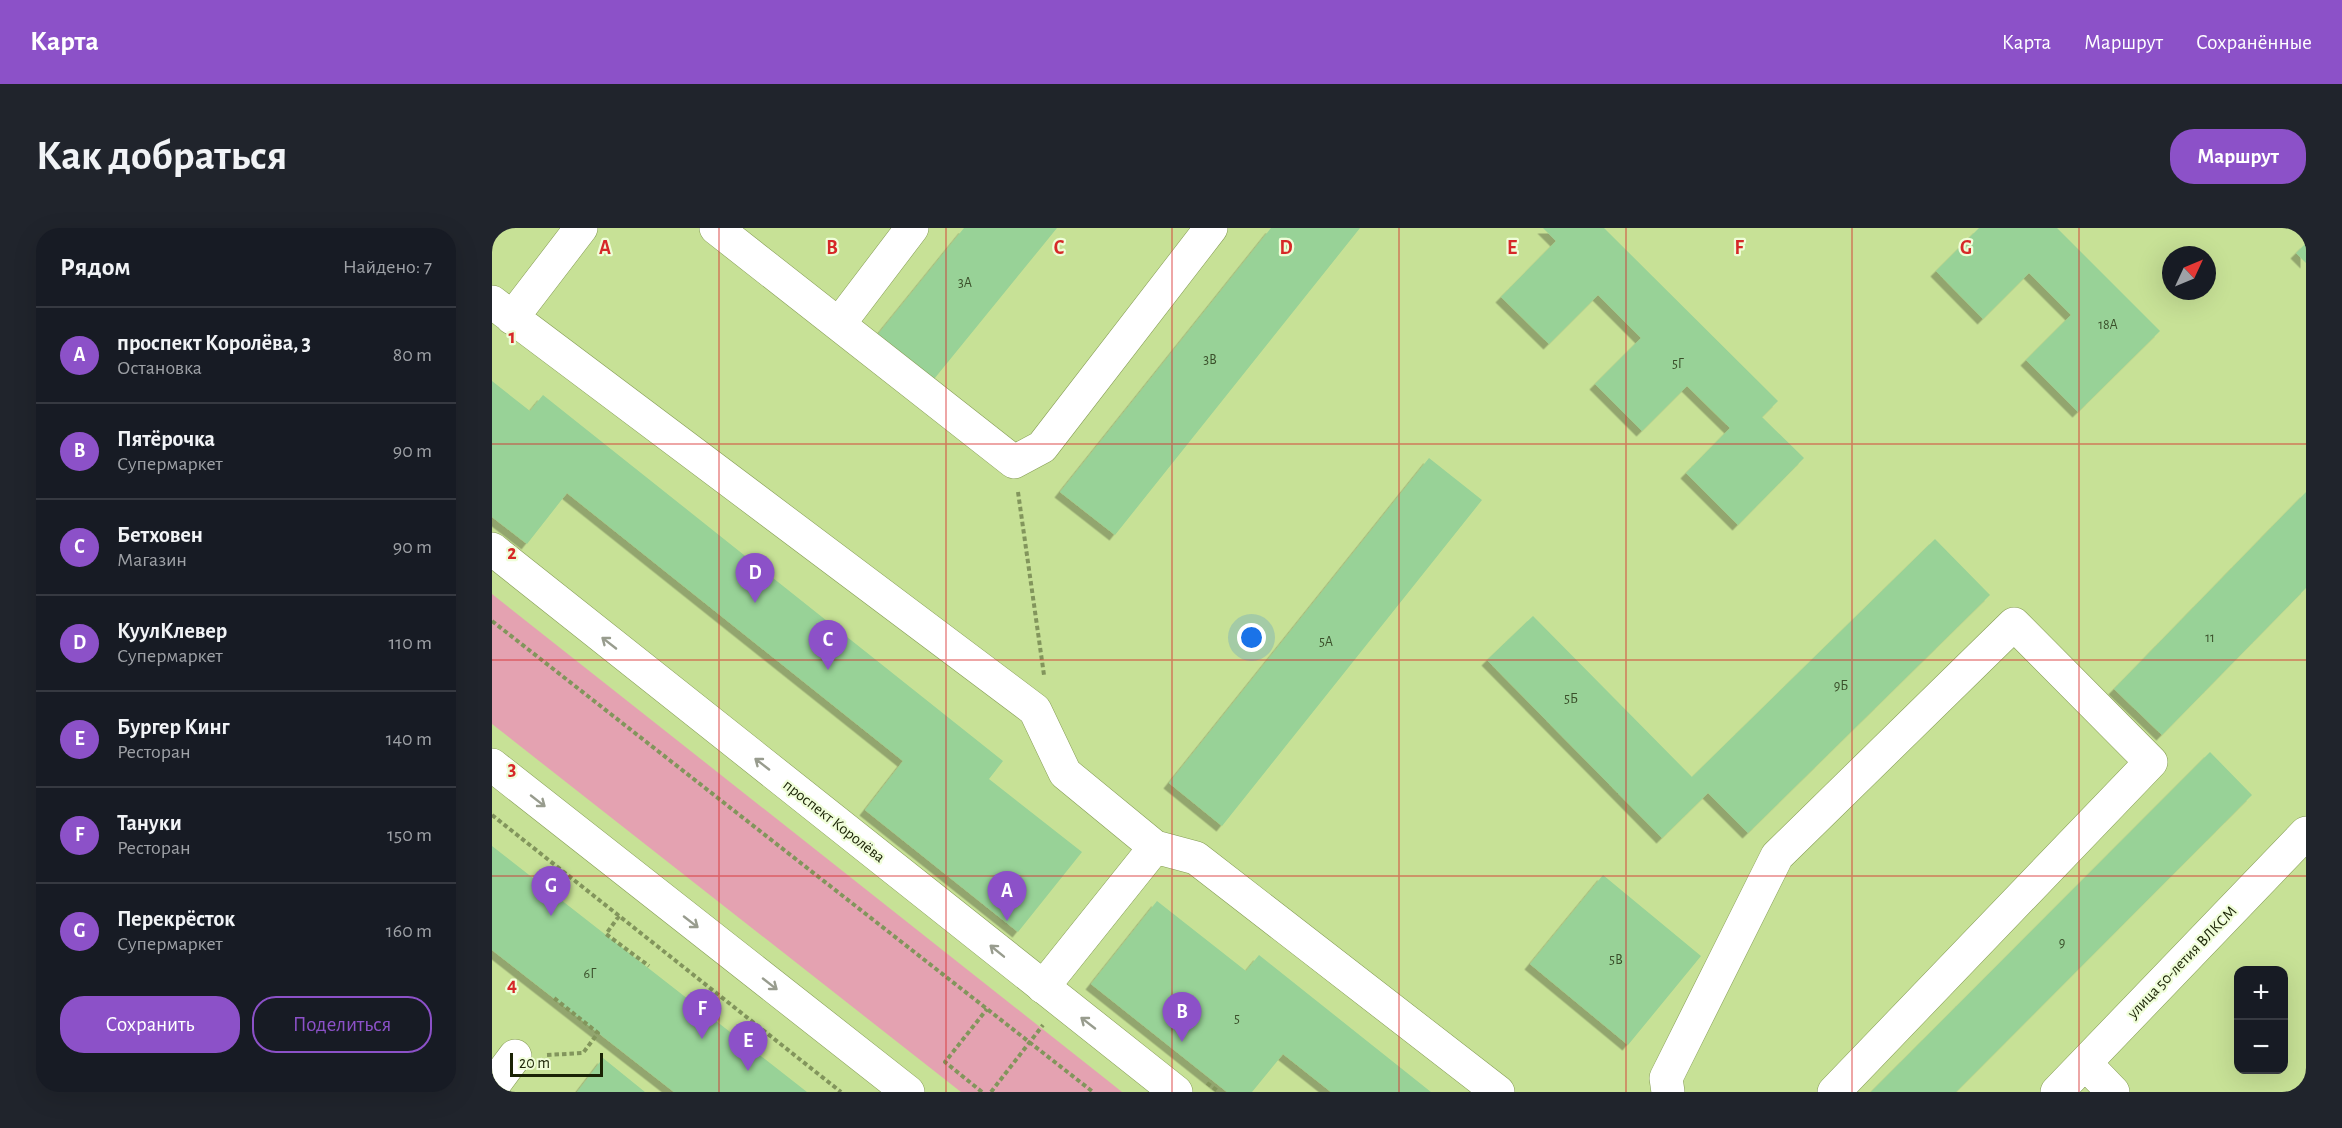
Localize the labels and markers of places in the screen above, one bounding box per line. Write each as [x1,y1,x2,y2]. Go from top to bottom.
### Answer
pin: D [736,554,774,603]
pin: C [808,620,848,670]
pin: G [532,866,570,916]
pin: A [988,872,1026,921]
pin: F [682,990,722,1039]
pin: B [1162,992,1202,1042]
pin: E [728,1022,768,1071]

